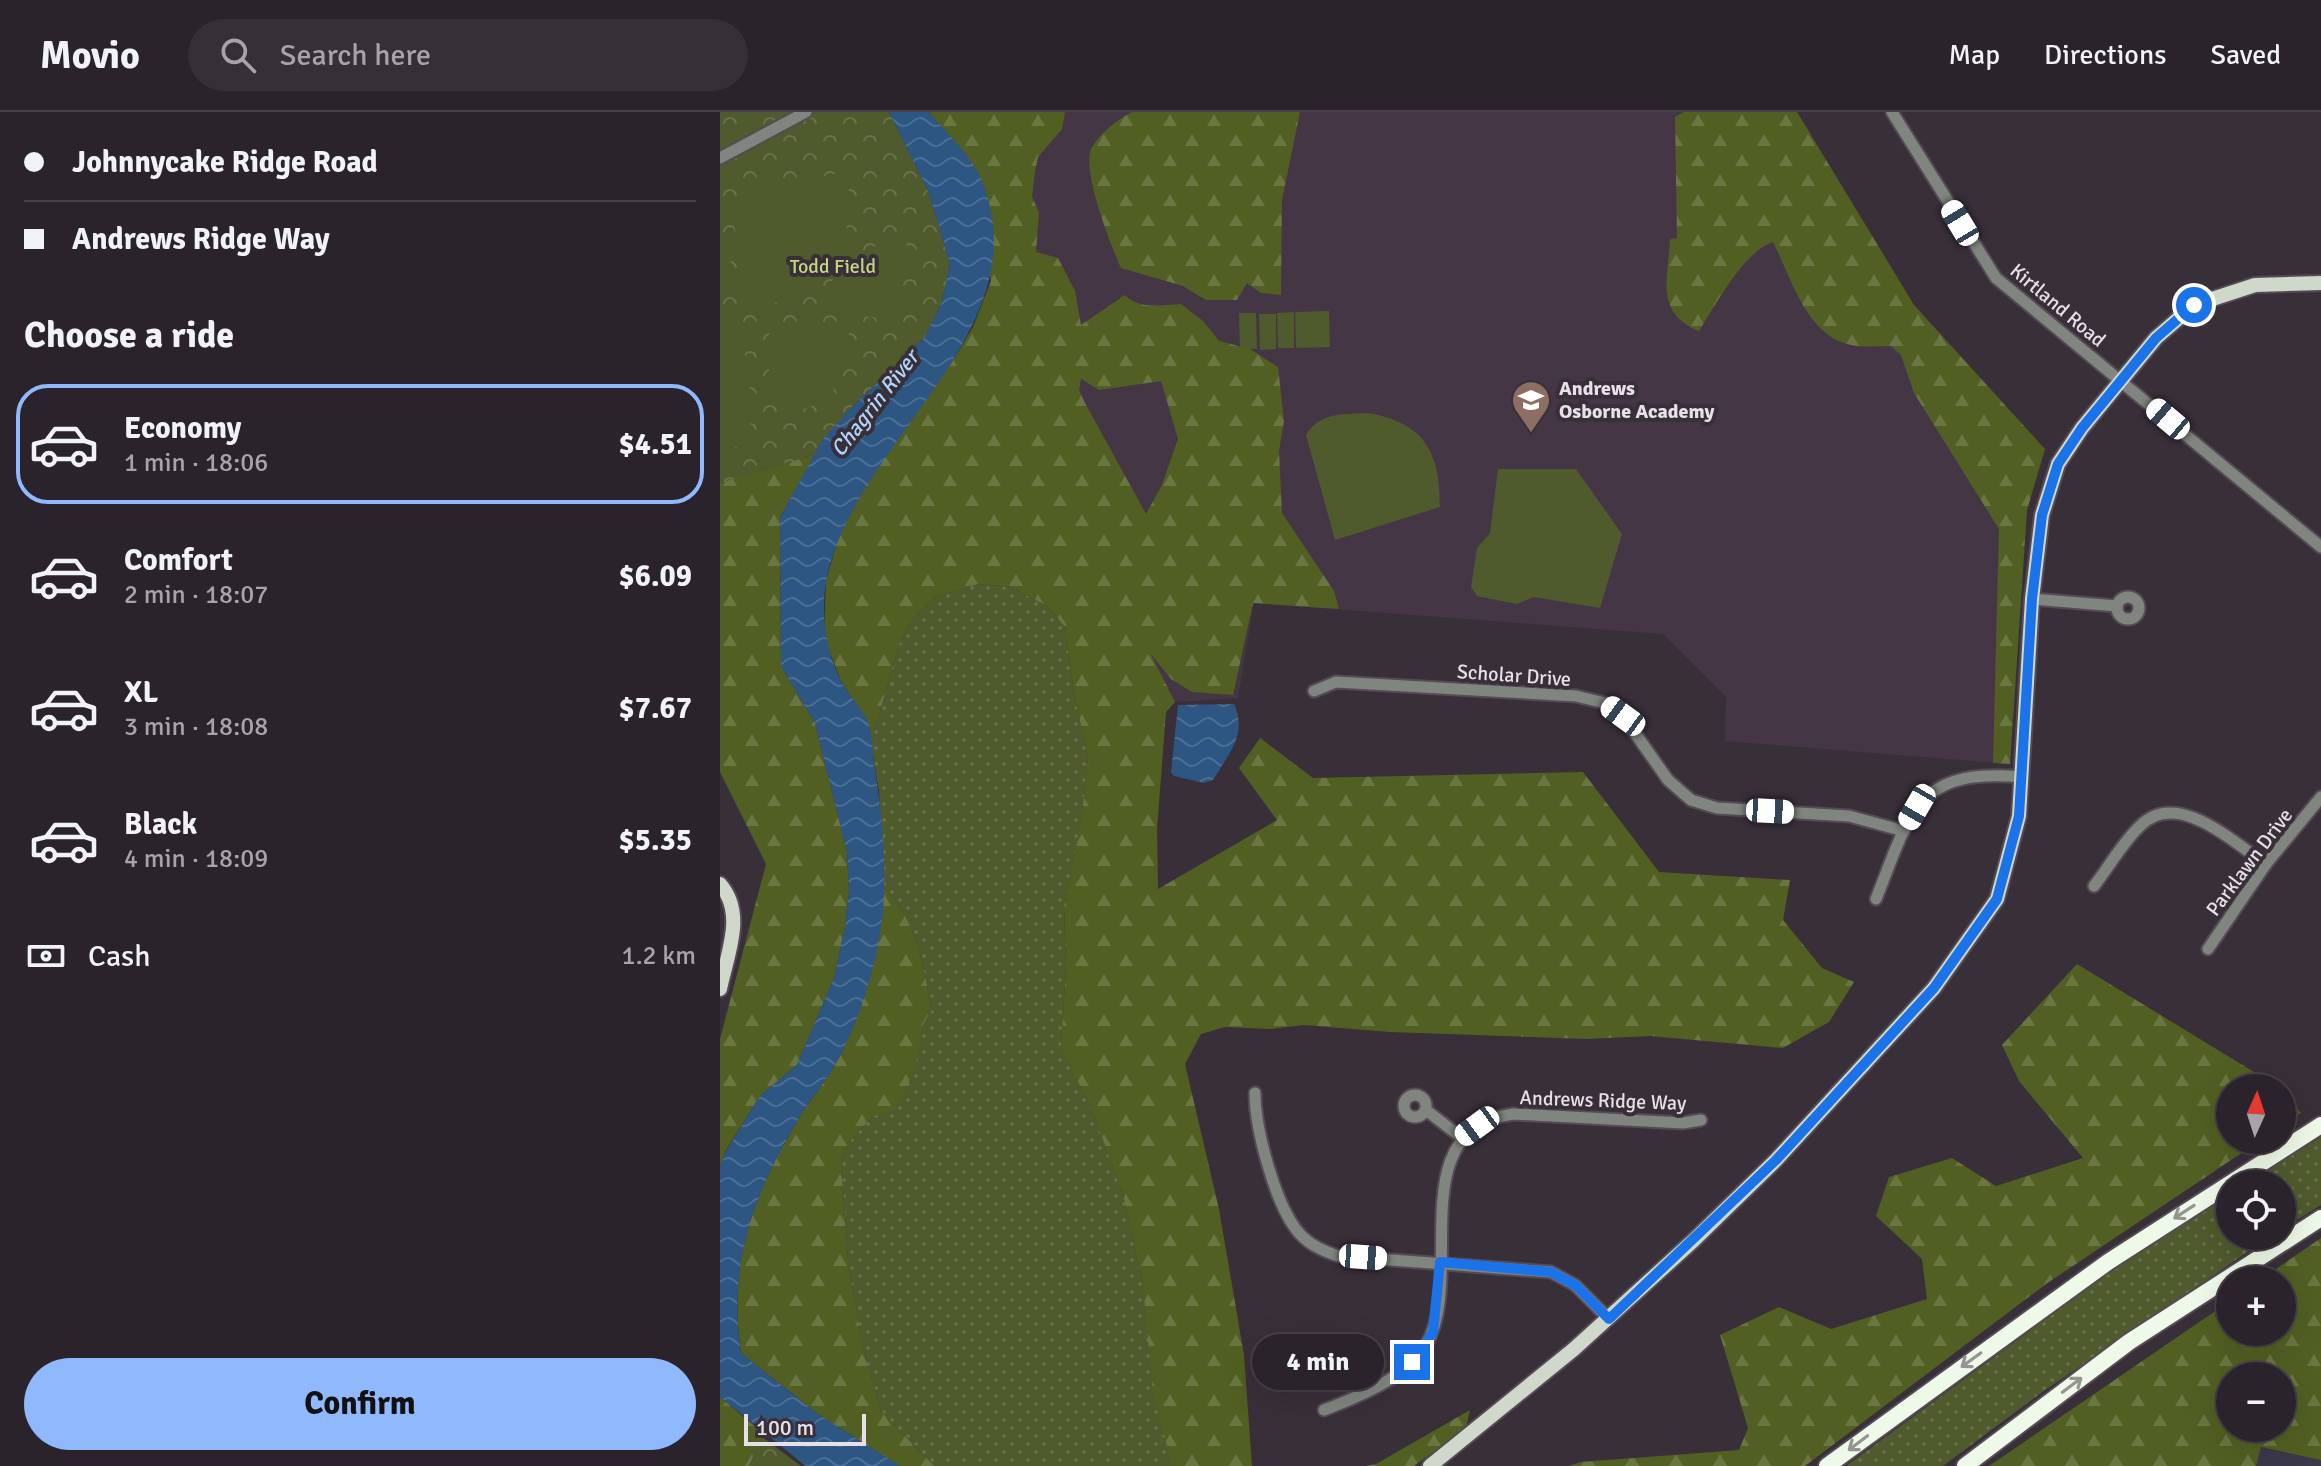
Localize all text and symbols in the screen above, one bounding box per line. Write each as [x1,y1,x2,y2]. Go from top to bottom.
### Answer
search box [188,19,748,91]
text: Movio [40,32,140,79]
icon: search [216,33,260,77]
text: Search here [280,37,431,74]
text: Map [1948,38,2000,72]
text: Directions [2044,38,2166,72]
text: Saved [2210,38,2281,72]
text: Johnnycake Ridge Road [72,144,378,181]
car [1937,196,1983,250]
text: Andrews Ridge Way [72,221,330,258]
park label: Todd Field [790,254,876,279]
street label: Kirtland Road [2005,258,2110,353]
route start [2176,287,2212,323]
text: Choose a ride [24,313,234,358]
water label: Chagrin River [825,343,926,462]
place label: Andrews Osborne Academy [1559,376,1714,424]
school or university icon: Andrews Osborne Academy [1510,379,1552,434]
car [2142,394,2194,444]
icon: car [28,408,100,480]
text: Economy [124,410,241,447]
text: $4.51 [619,426,692,463]
text: 1 min · 18:06 [124,447,268,479]
icon: car [28,540,100,612]
text: Comfort [124,542,233,579]
text: $6.09 [619,558,692,595]
text: 2 min · 18:07 [124,579,268,611]
street label: Scholar Drive [1456,659,1572,692]
icon: car [28,672,100,744]
text: XL [124,674,158,711]
text: $7.67 [619,690,692,727]
car [1597,692,1649,740]
text: 3 min · 18:08 [124,711,268,743]
car [1895,780,1939,834]
car [1745,798,1795,824]
street label: Parklawn Drive [2201,803,2298,921]
icon: car [28,804,100,876]
text: Black [124,806,197,843]
text: $5.35 [619,822,692,859]
text: 4 min · 18:09 [124,843,268,875]
icon: cash [24,934,68,978]
text: Cash [88,938,151,975]
text: 1.2 km [622,940,696,972]
north arrow [2216,1074,2296,1154]
map controls [2216,1074,2296,1442]
street label: Andrews Ridge Way [1519,1085,1687,1116]
car [1451,1102,1503,1150]
button: locate [2216,1170,2296,1250]
one-way arrow [2173,1204,2196,1220]
car [1338,1243,1388,1271]
button: + [2216,1266,2296,1346]
callout: 4 min [1252,1334,1384,1390]
route end [1394,1344,1430,1380]
text: 4 min [1287,1346,1349,1378]
one-way arrow [1960,1352,1982,1368]
button: Confirm [24,1358,696,1450]
button: − [2216,1362,2296,1442]
one-way arrow [2061,1377,2083,1394]
scale bar [744,1410,866,1446]
text: 100 m [756,1414,814,1441]
one-way arrow [1848,1434,1869,1451]

